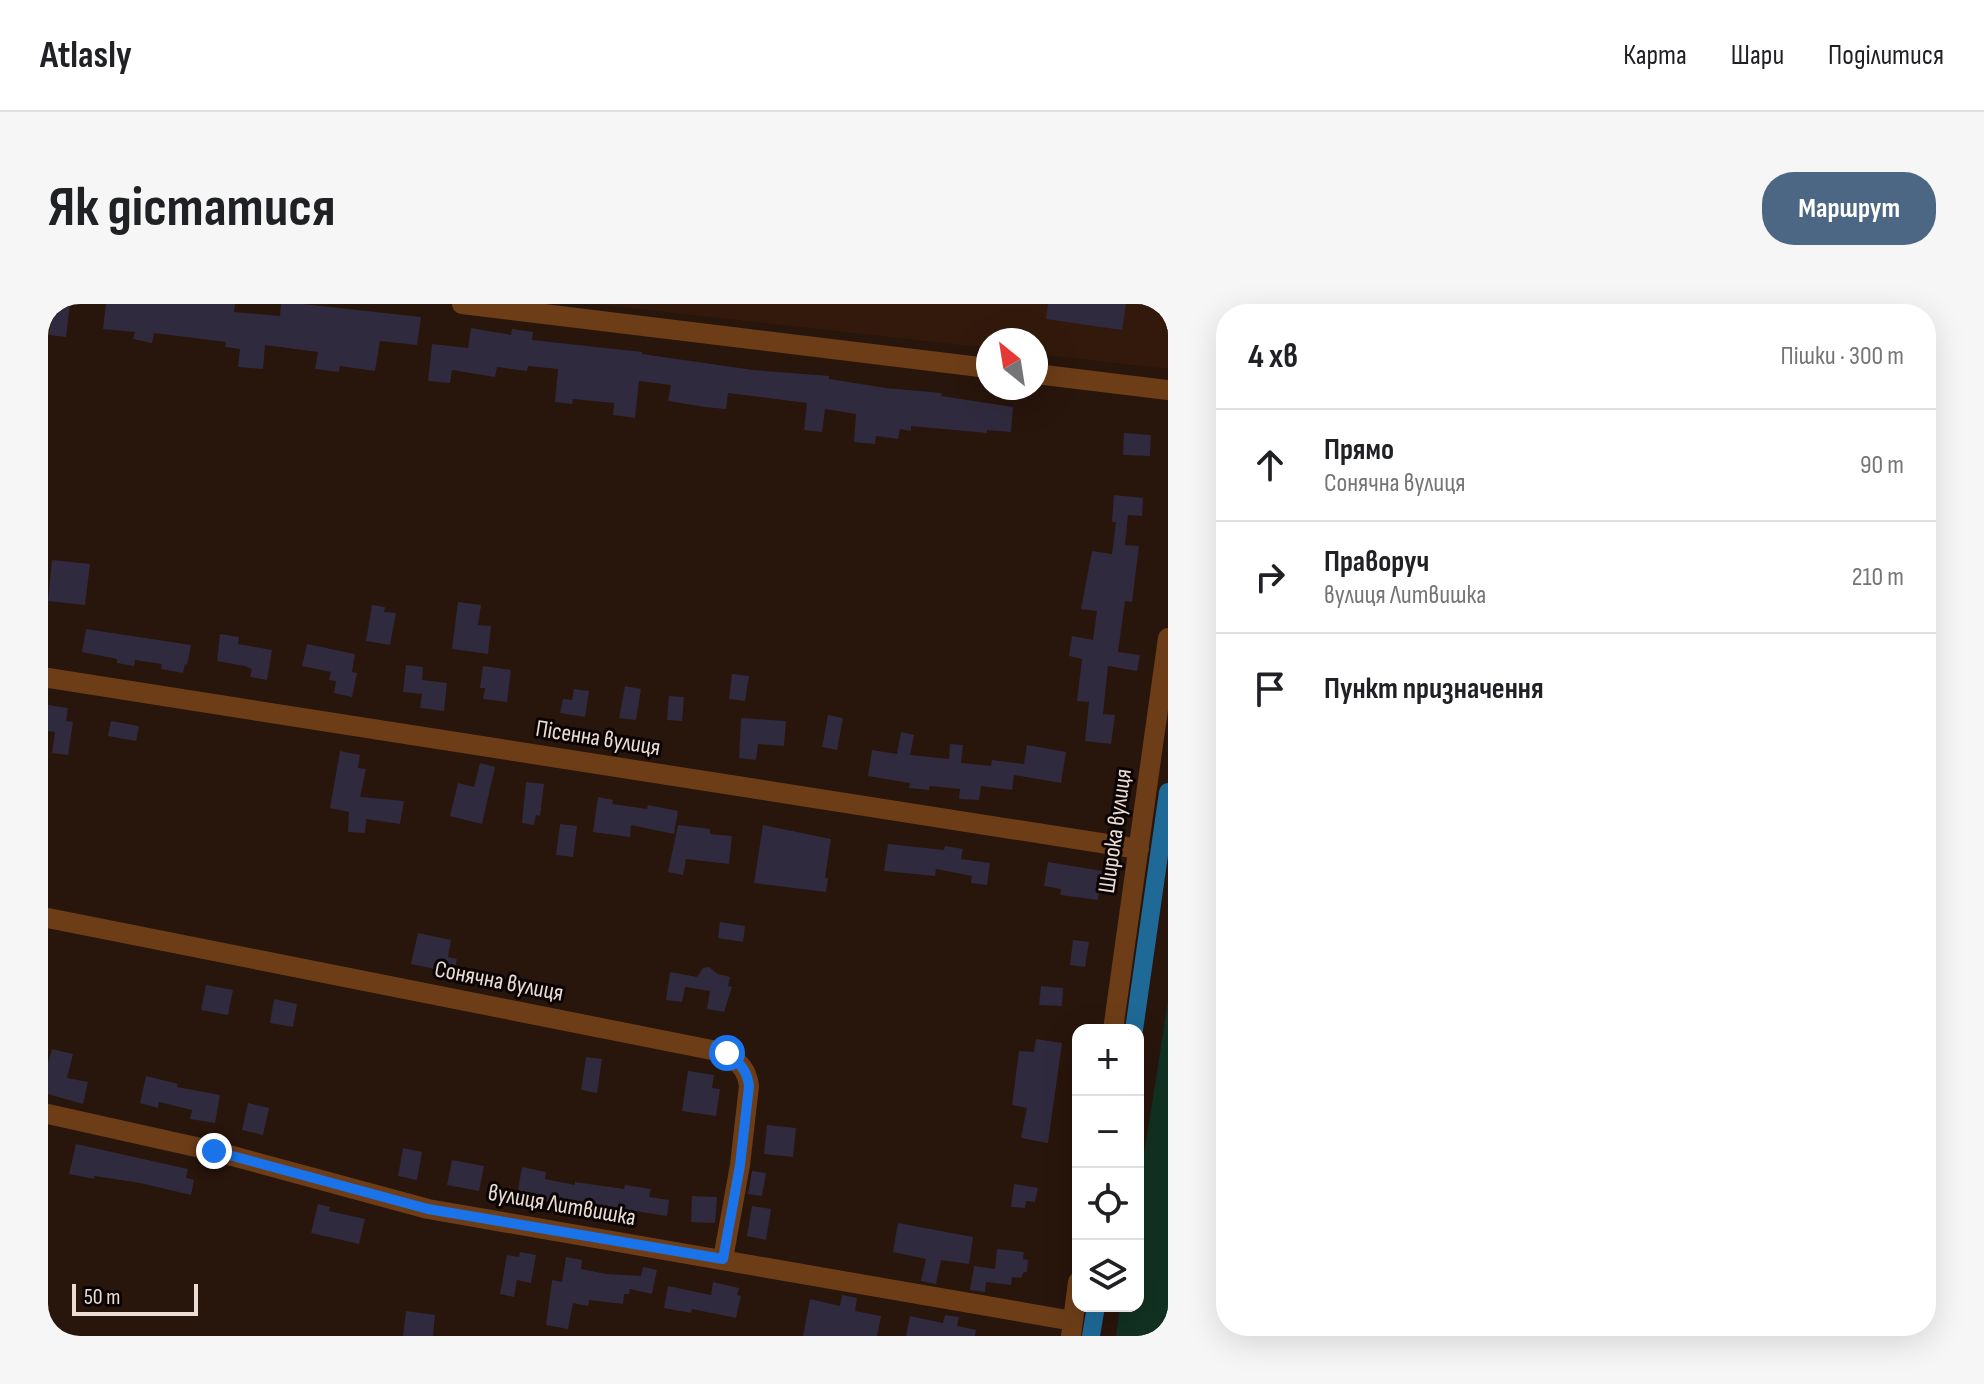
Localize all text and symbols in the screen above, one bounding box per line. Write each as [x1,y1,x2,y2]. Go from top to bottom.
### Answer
text: Atlasly [40,33,132,78]
text: Карта [1623,39,1687,72]
text: Шари [1731,39,1784,72]
text: Поділитися [1828,39,1944,72]
button: Маршрут [1762,172,1936,245]
text: Як дістатися [48,175,336,242]
north arrow [976,328,1048,400]
text: 4 хв [1248,336,1298,377]
text: Пішки · 300 m [1780,341,1904,372]
text: Прямо [1324,432,1394,468]
icon: ahead [1248,443,1292,487]
text: 90 m [1860,450,1904,481]
text: Сонячна вулиця [1324,468,1465,499]
text: Праворуч [1324,544,1429,580]
icon: right [1248,555,1292,599]
text: 210 m [1852,562,1904,593]
text: вулиця Литвишка [1324,580,1486,611]
icon: arrive [1248,667,1292,711]
text: Пункт призначення [1324,671,1544,707]
street label: Пісенна вулиця [534,714,662,762]
street label: Широка вулиця [1092,767,1138,895]
street label: Сонячна вулиця [432,954,566,1008]
map controls [1072,1024,1144,1312]
button: + [1072,1024,1144,1096]
route start [709,1035,745,1071]
button: − [1072,1096,1144,1168]
route end [196,1133,232,1169]
button: locate [1072,1168,1144,1240]
street label: вулиця Литвишка [486,1178,638,1232]
button: layers [1072,1240,1144,1312]
scale bar [72,1280,198,1316]
text: 50 m [84,1284,120,1311]

